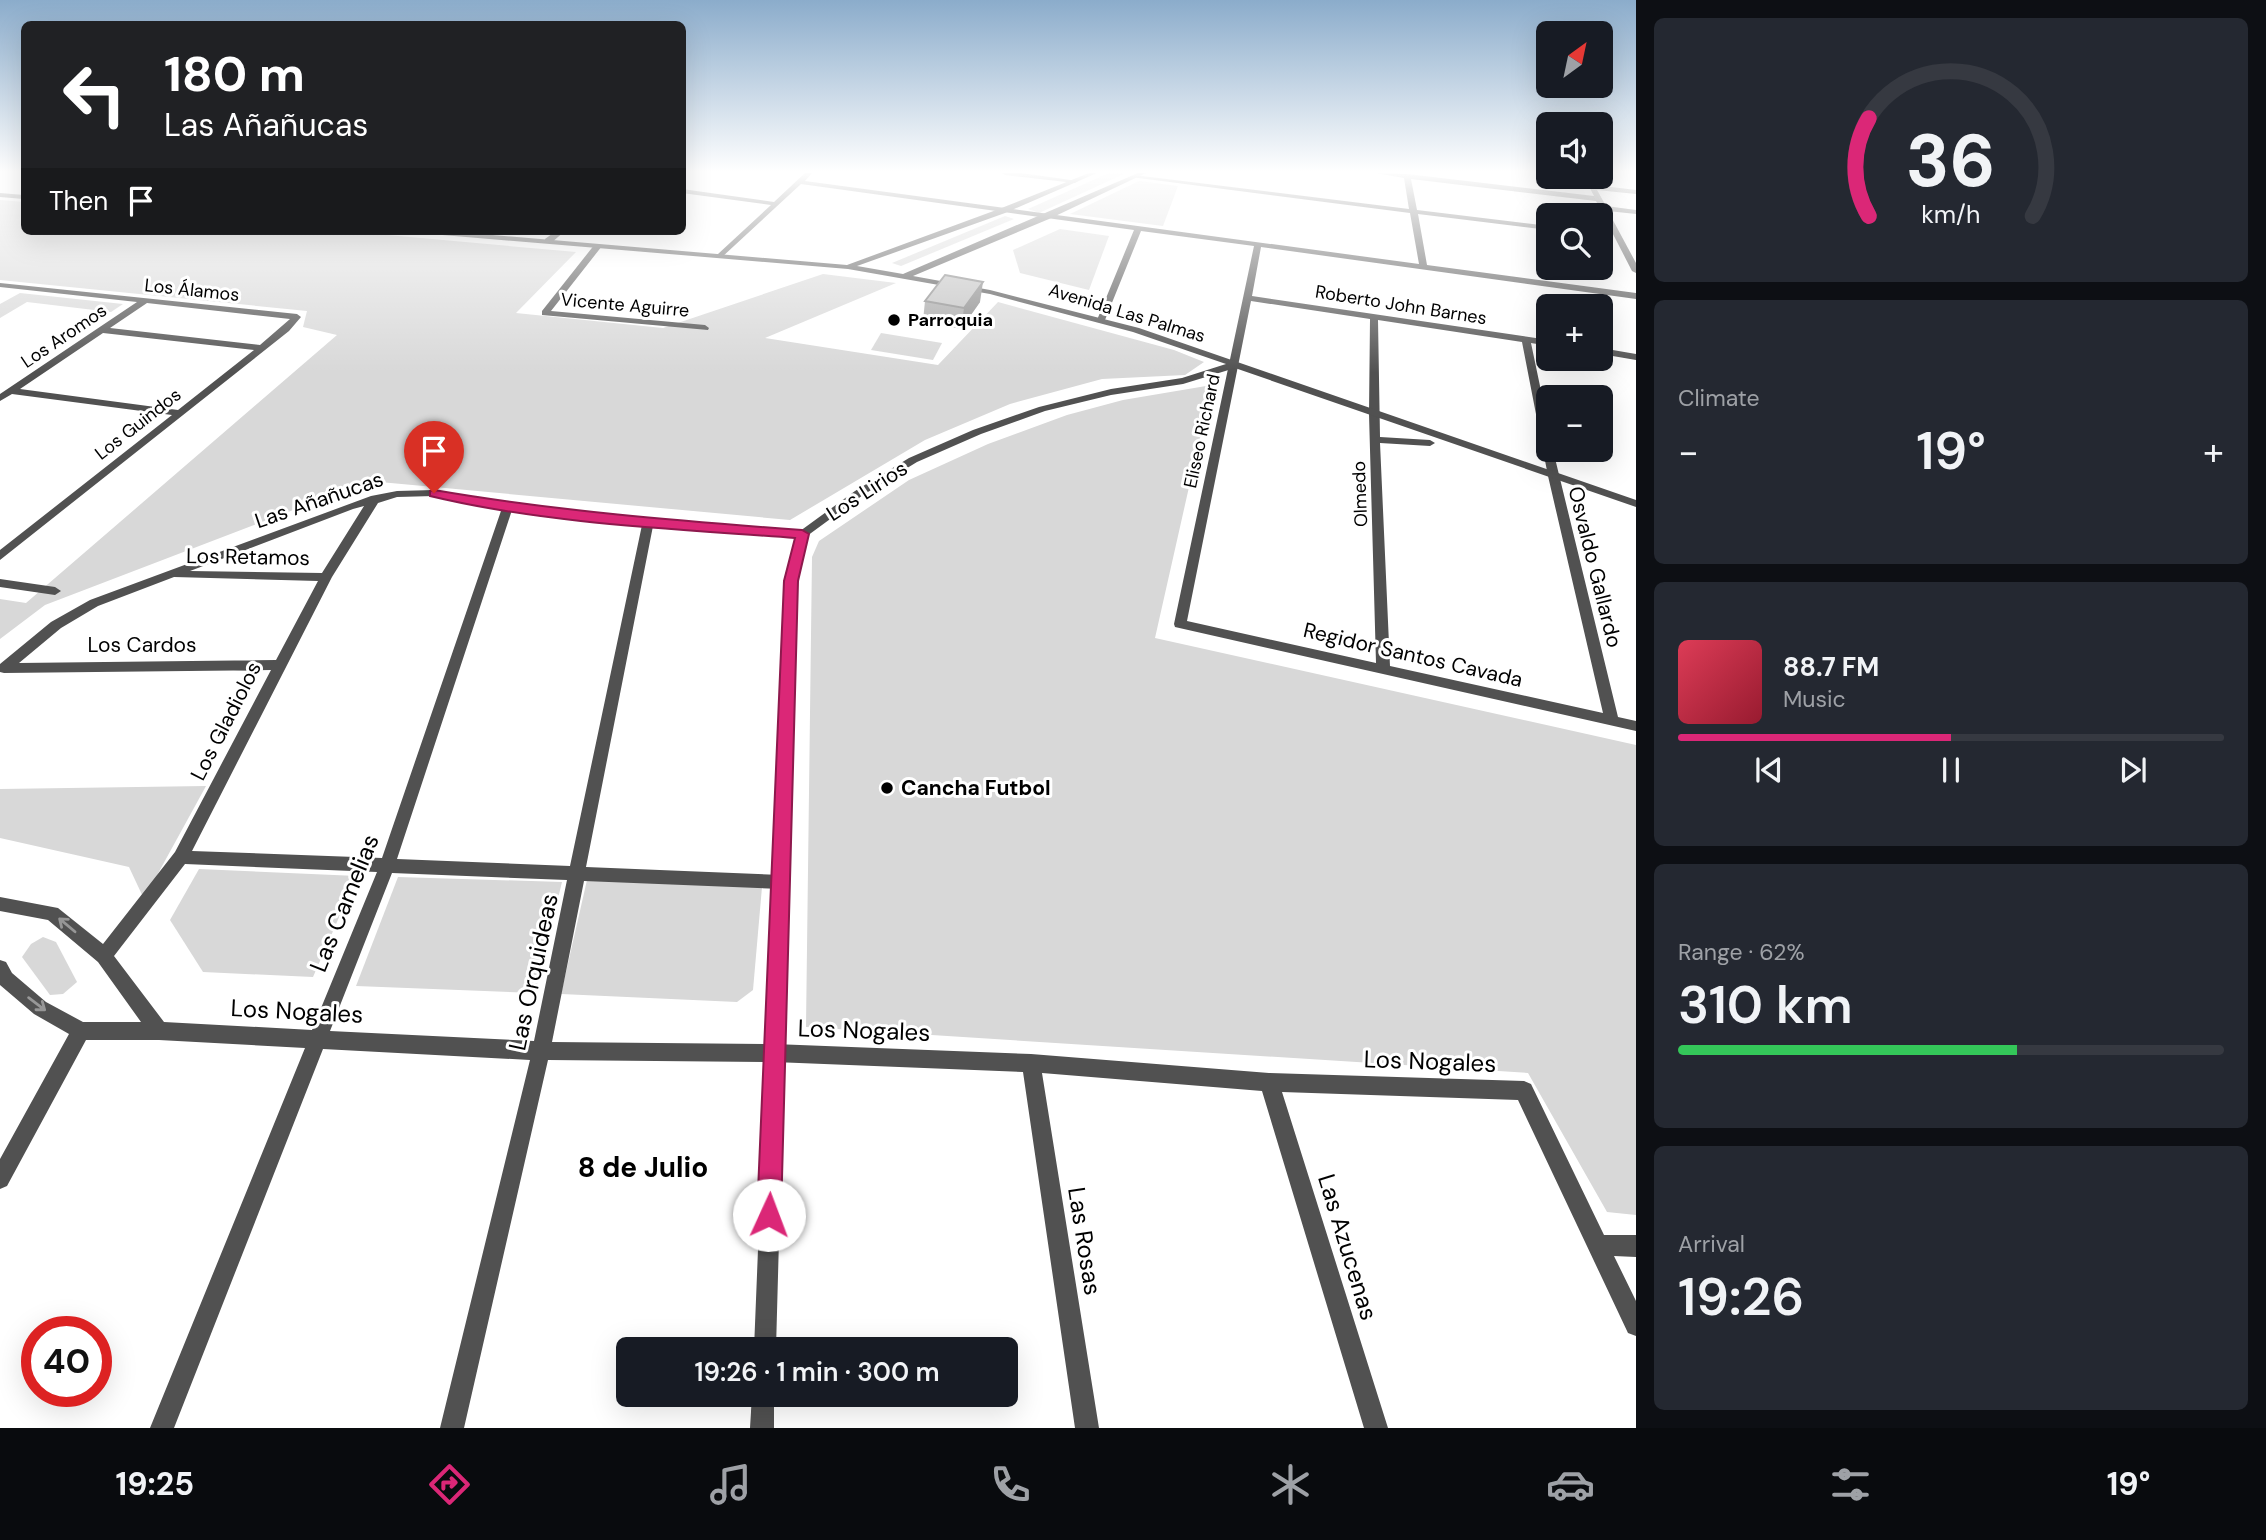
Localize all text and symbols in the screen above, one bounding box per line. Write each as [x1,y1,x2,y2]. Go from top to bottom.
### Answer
north arrow [1536,21,1614,98]
map controls [1536,21,1613,462]
text: 180 m [164,42,305,106]
icon: left [49,49,140,140]
text: Las Añañucas [164,104,368,146]
button: sound [1536,112,1613,189]
text: 36 [1906,114,1996,209]
icon: arrive [122,182,160,220]
text: Then [49,184,108,218]
text: km/h [1921,198,1981,231]
button: search [1536,203,1613,280]
street label: Los Álamos [143,273,241,307]
street label: Avenida Las Palmas [1046,278,1208,348]
street label: Roberto John Barnes [1314,280,1488,330]
street label: Vicente Aguirre [560,287,690,323]
button: + [1536,294,1613,371]
street label: Los Aromos [17,299,111,373]
place label: Parroquia [908,308,993,332]
marker: Parroquia [886,312,902,328]
street label: Eliseo Richard [1178,372,1226,490]
street label: Los Guindos [90,383,186,465]
text: Climate [1678,383,1760,413]
button: − [1536,385,1613,462]
text: 19° [1916,417,1986,485]
pin [404,421,464,493]
text: − [1678,427,1699,477]
text: + [2203,427,2224,477]
icon: arrive [415,432,453,470]
street label: Los Lirios [821,454,913,528]
street label: Olmedo [1347,461,1373,527]
street label: Las Añañucas [251,465,387,535]
street label: Osvaldo Gallardo [1561,483,1629,651]
street label: Los Retamos [186,542,310,572]
street label: Regidor Santos Cavada [1301,616,1525,694]
street label: Los Cardos [87,631,197,659]
text: 88.7 FM [1783,650,1879,684]
street label: Los Gladiolos [184,657,268,785]
text: Music [1783,684,1846,714]
icon: previous [1750,751,1788,789]
icon: pause [1932,751,1970,789]
icon: next [2114,751,2152,789]
place label: Cancha Futbol [901,774,1051,802]
marker: Cancha Futbol [879,780,895,796]
street label: Las Camelias [302,830,386,976]
street label: Las Orquideas [501,891,565,1053]
one-way arrow [58,917,76,932]
text: Range · 62% [1678,937,1804,967]
text: 310 km [1678,971,1853,1039]
street label: Los Nogales [230,992,364,1030]
one-way arrow [27,996,46,1011]
street label: Los Nogales [797,1012,931,1048]
street label: Los Nogales [1363,1043,1497,1079]
district label: 8 de Julio [578,1149,708,1186]
street label: Las Azucenas [1311,1170,1385,1324]
position arrow [732,1178,806,1252]
street label: Las Rosas [1061,1185,1109,1297]
text: Arrival [1678,1229,1745,1259]
text: 19:26 [1678,1263,1804,1331]
speed limit sign: 40 [21,1316,112,1407]
text: 19:26 · 1 min · 300 m [694,1355,940,1389]
icon: directions [425,1460,474,1509]
icon: music [706,1460,755,1509]
icon: phone [986,1460,1035,1509]
icon: climate [1266,1460,1315,1509]
icon: car [1546,1460,1595,1509]
icon: filters [1826,1460,1875,1509]
text: 19:25 [116,1463,194,1505]
text: 19° [2107,1463,2150,1505]

